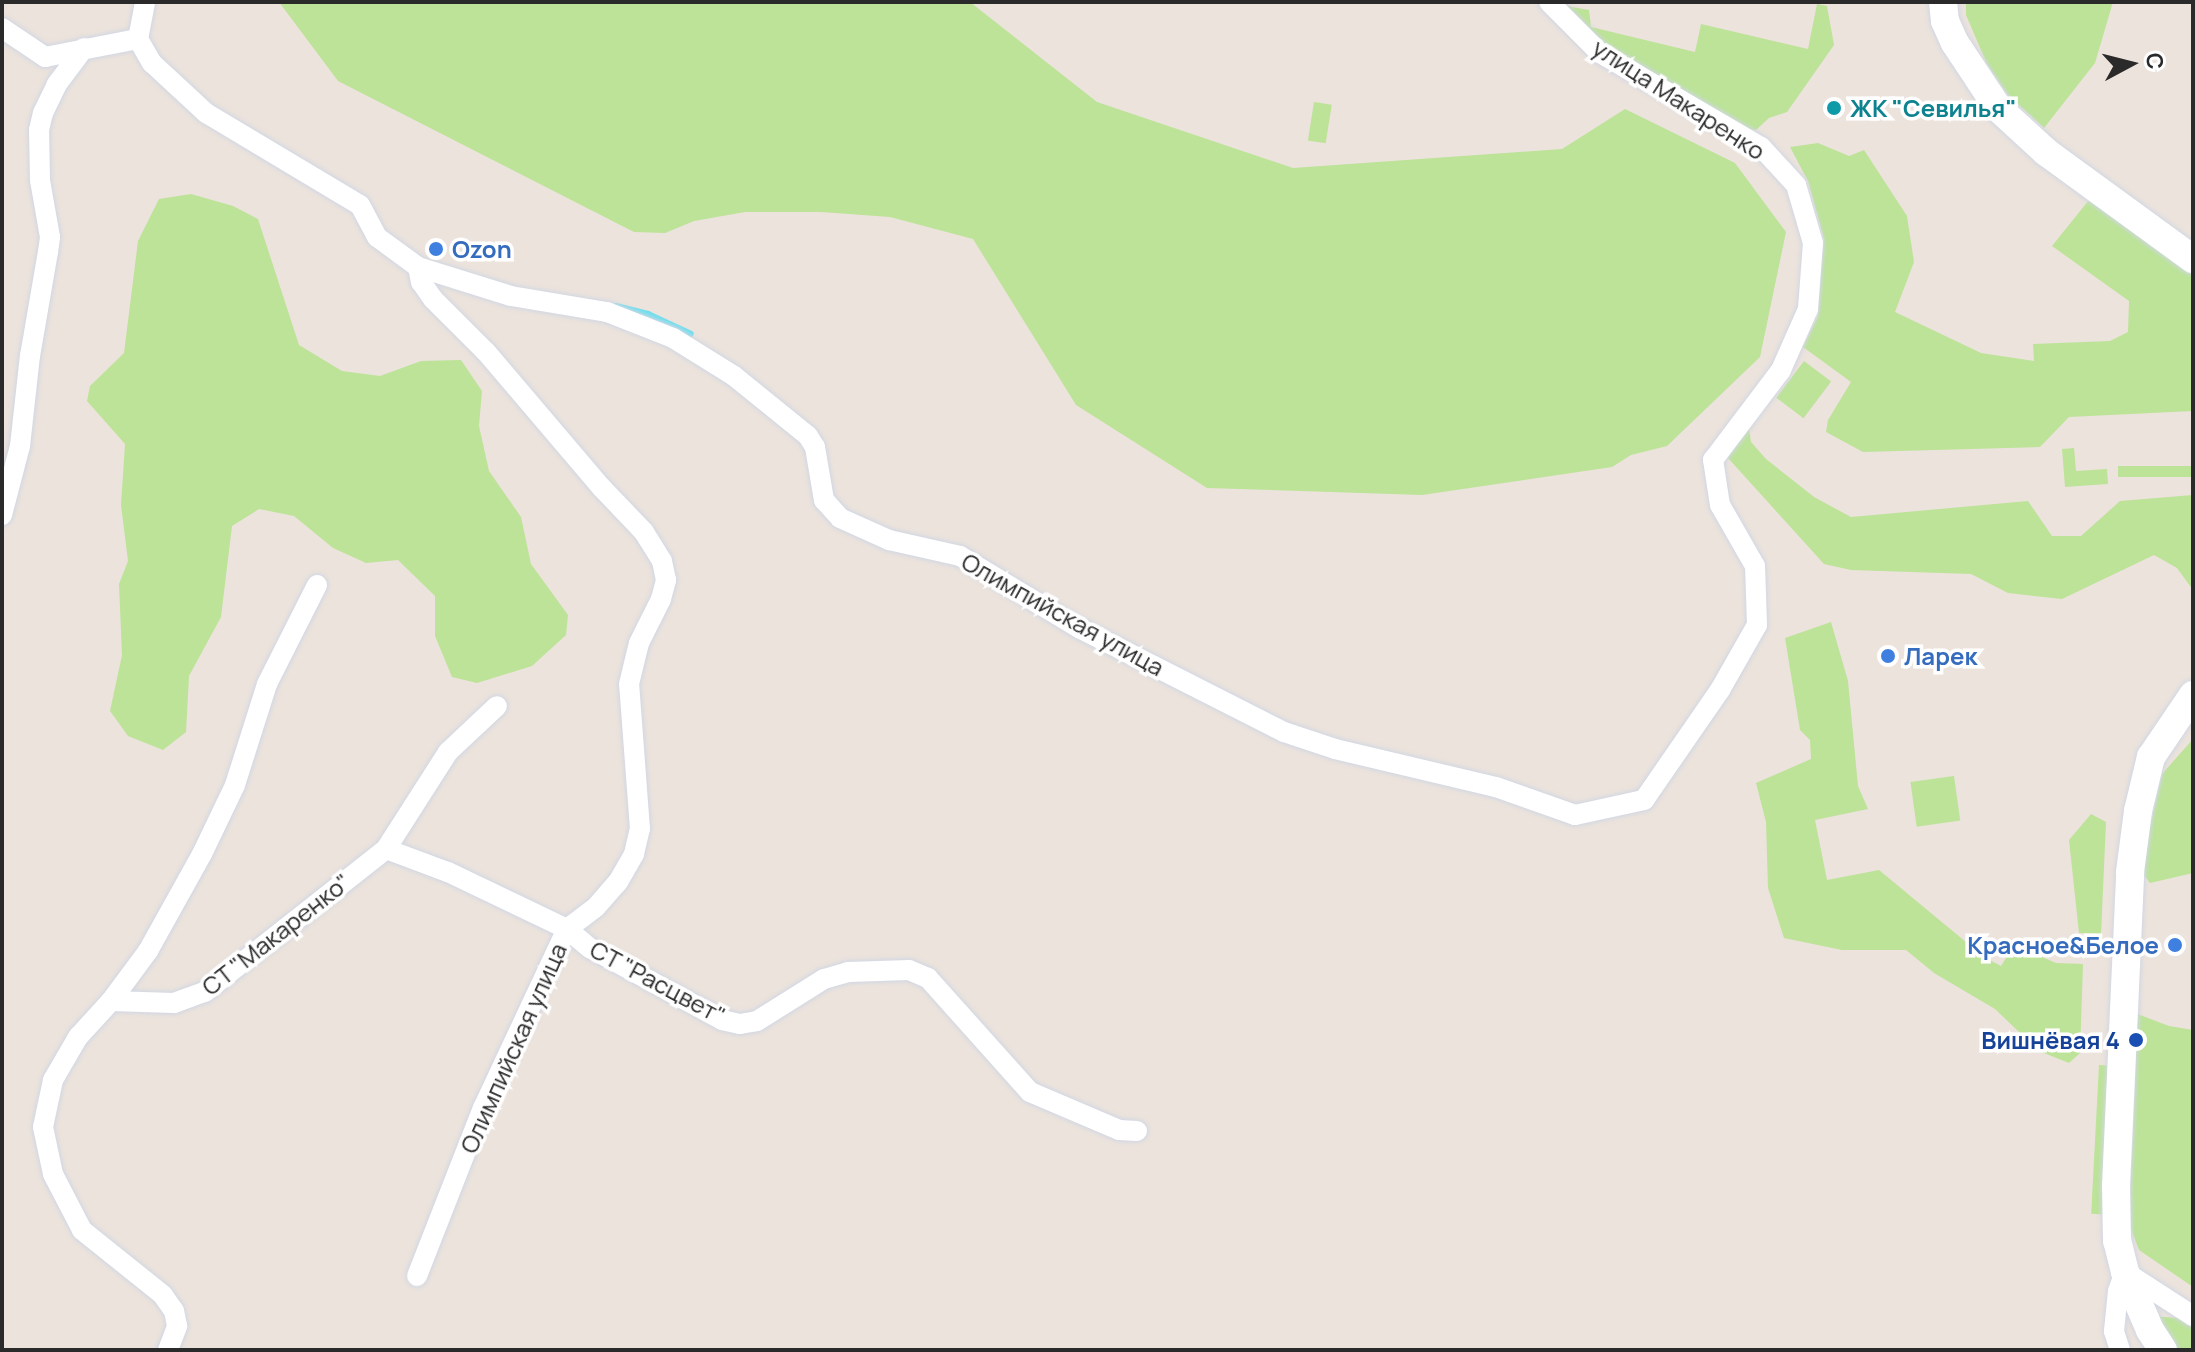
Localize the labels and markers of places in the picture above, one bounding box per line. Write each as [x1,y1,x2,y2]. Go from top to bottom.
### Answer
place label: ЖК "Севилья" [1850,94,2017,122]
marker: ЖК "Севилья" [1825,99,1843,117]
place label: Ozon [452,235,512,263]
marker: Ozon [427,240,445,258]
place label: Ларек [1904,642,1977,670]
marker: Ларек [1879,647,1897,665]
place label: Красное&Белое [1967,931,2159,959]
marker: Красное&Белое [2166,936,2184,954]
place label: Вишнёвая 4 [1981,1026,2120,1054]
marker: Вишнёвая 4 [2127,1031,2145,1049]

